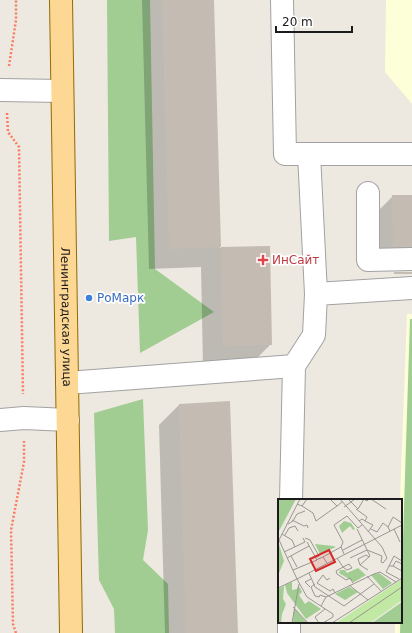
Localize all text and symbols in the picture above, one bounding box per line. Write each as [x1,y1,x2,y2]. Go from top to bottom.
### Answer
scale bar [276,8,352,34]
text: 20 m [282,15,313,29]
street label: Ленинградская улица [58,247,74,387]
place label: ИнСайт [272,253,319,267]
marker: ИнСайт [257,254,269,266]
place label: РоМарк [97,291,144,305]
marker: РоМарк [84,293,94,303]
inset map [278,499,402,623]

